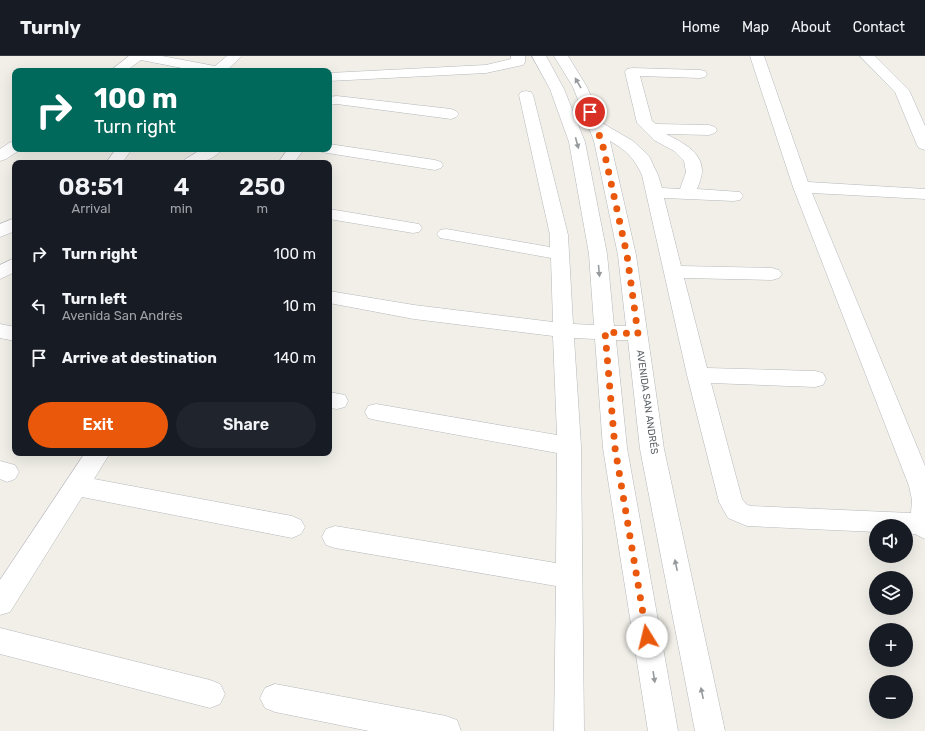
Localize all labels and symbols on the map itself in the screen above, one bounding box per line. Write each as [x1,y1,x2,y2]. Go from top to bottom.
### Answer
one-way arrow [574,77,581,89]
pin [573,95,607,129]
one-way arrow [574,137,580,149]
one-way arrow [596,265,603,277]
street label: AVENIDA SAN ANDRÉS [634,349,660,455]
one-way arrow [673,559,679,572]
position arrow [626,616,668,658]
one-way arrow [651,671,657,683]
one-way arrow [699,687,705,699]

